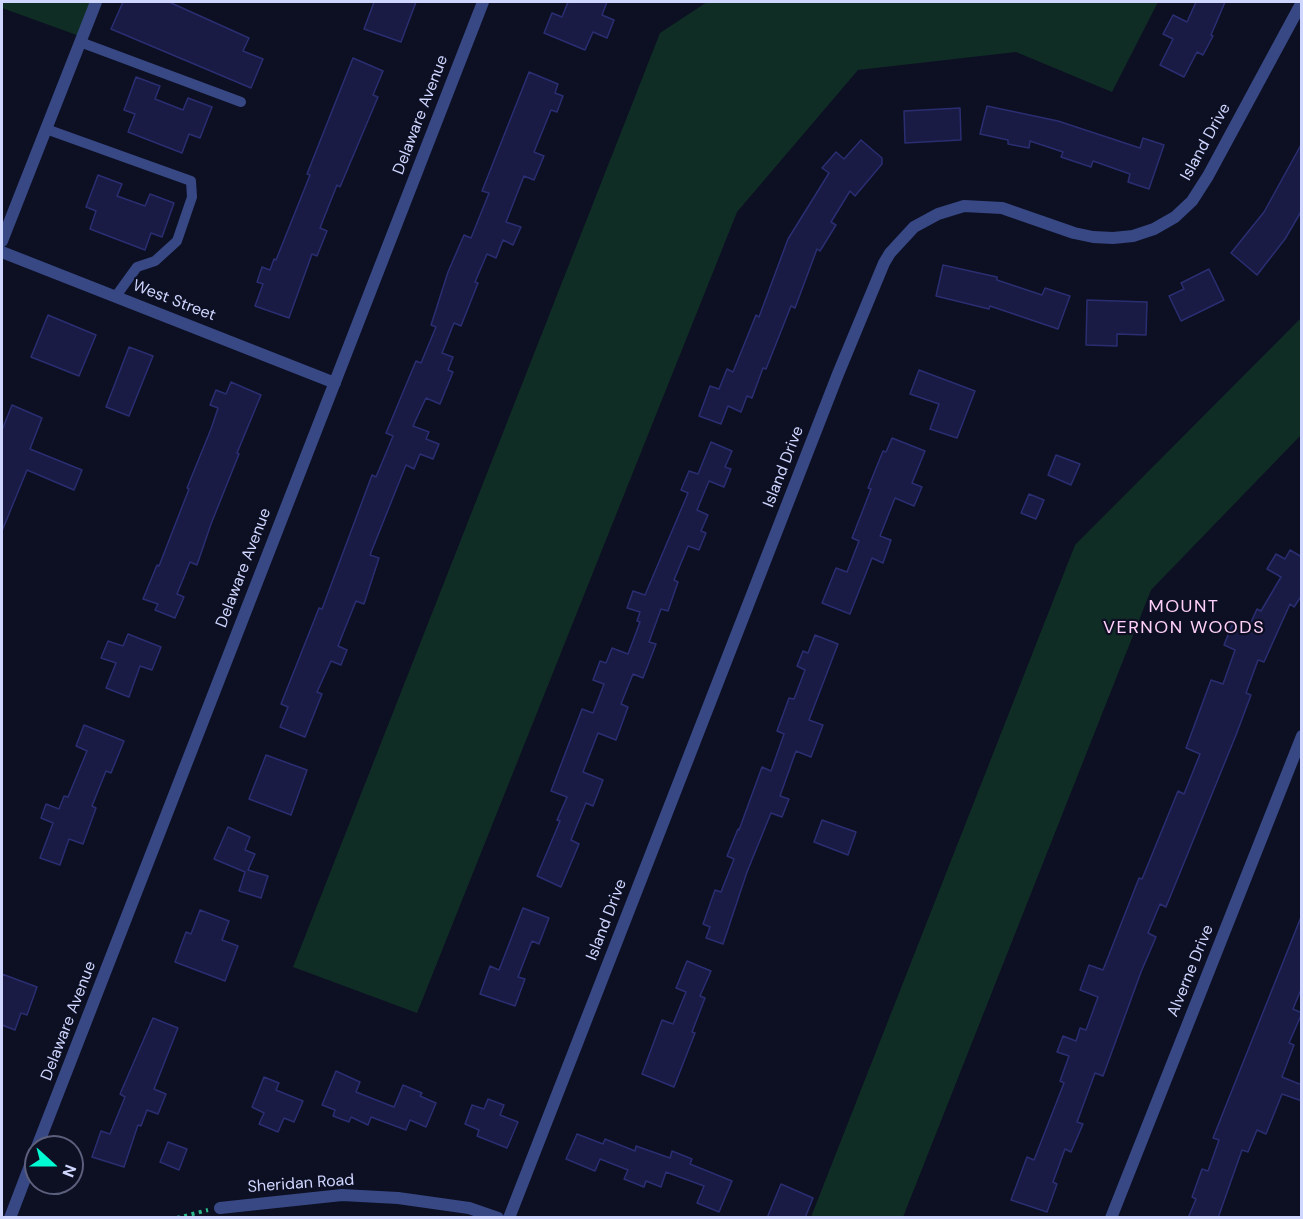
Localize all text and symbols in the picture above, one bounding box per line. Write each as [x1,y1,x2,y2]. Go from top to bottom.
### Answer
street label: Delaware Avenue [389,53,453,177]
street label: Island Drive [1177,100,1235,184]
street label: West Street [130,276,218,326]
street label: Island Drive [760,424,808,510]
street label: Delaware Avenue [212,506,276,630]
district label: MOUNT VERNON WOODS [1103,596,1265,638]
street label: Island Drive [583,877,631,963]
street label: Alverne Drive [1164,922,1218,1020]
street label: Delaware Avenue [37,959,101,1083]
north arrow [24,1135,84,1195]
text: N [58,1162,81,1180]
street label: Sheridan Road [247,1171,355,1197]

